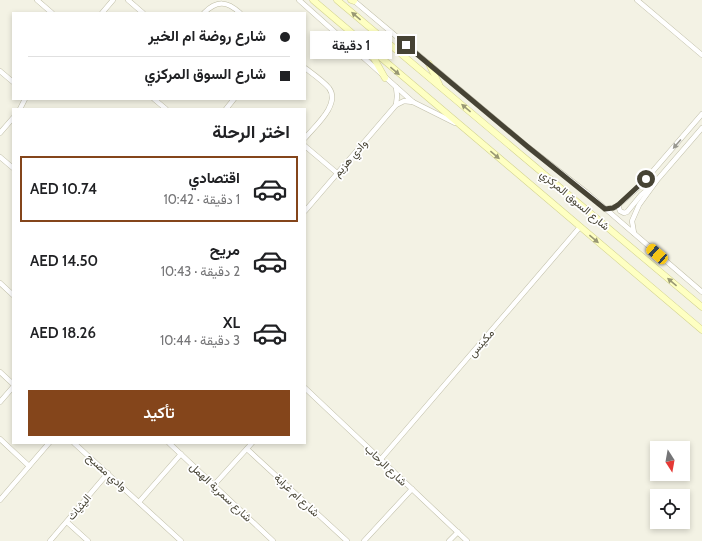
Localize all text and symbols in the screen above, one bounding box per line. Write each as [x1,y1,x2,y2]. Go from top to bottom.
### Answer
one-way arrow [350,11,361,20]
text: شارع روضة ام الخير [148,27,266,45]
callout: 1 دقيقة [310,31,392,59]
route end [397,36,415,54]
text: 1 دقيقة [332,37,370,53]
text: شارع السوق المركزي [144,65,266,83]
one-way arrow [390,67,401,76]
one-way arrow [460,104,471,113]
text: اختر الرحلة [212,121,290,143]
street label: وادي هزيم [330,136,372,182]
one-way arrow [672,138,681,149]
one-way arrow [489,150,500,159]
street label: شارع السوق المركزي [535,167,613,236]
text: اقتصادي [188,169,240,187]
route start [637,170,655,188]
icon: car [252,171,288,207]
text: AED 10.74 [30,180,97,198]
text: 1 دقيقة · 10:42 [163,191,240,207]
one-way arrow [589,234,600,243]
text: مريح [210,241,240,259]
car [644,242,670,266]
icon: car [252,243,288,279]
text: AED 14.50 [30,252,98,270]
text: 2 دقيقة · 10:43 [161,263,240,279]
one-way arrow [667,278,678,287]
text: XL [223,314,240,332]
icon: car [252,315,288,351]
text: AED 18.26 [30,324,96,342]
street label: مكينس [465,326,497,360]
text: 3 دقيقة · 10:44 [160,332,240,348]
button: تأكيد [28,390,290,436]
street label: شارع الرحاب [361,441,410,490]
north arrow [650,441,690,481]
map controls [650,441,690,529]
street label: وادي مصبح [82,450,130,496]
street label: شارع سمرية الهمل [186,459,255,525]
street label: شارع ام غرابة [271,470,323,520]
button: locate [650,489,690,529]
street label: اليثياث [64,491,94,523]

